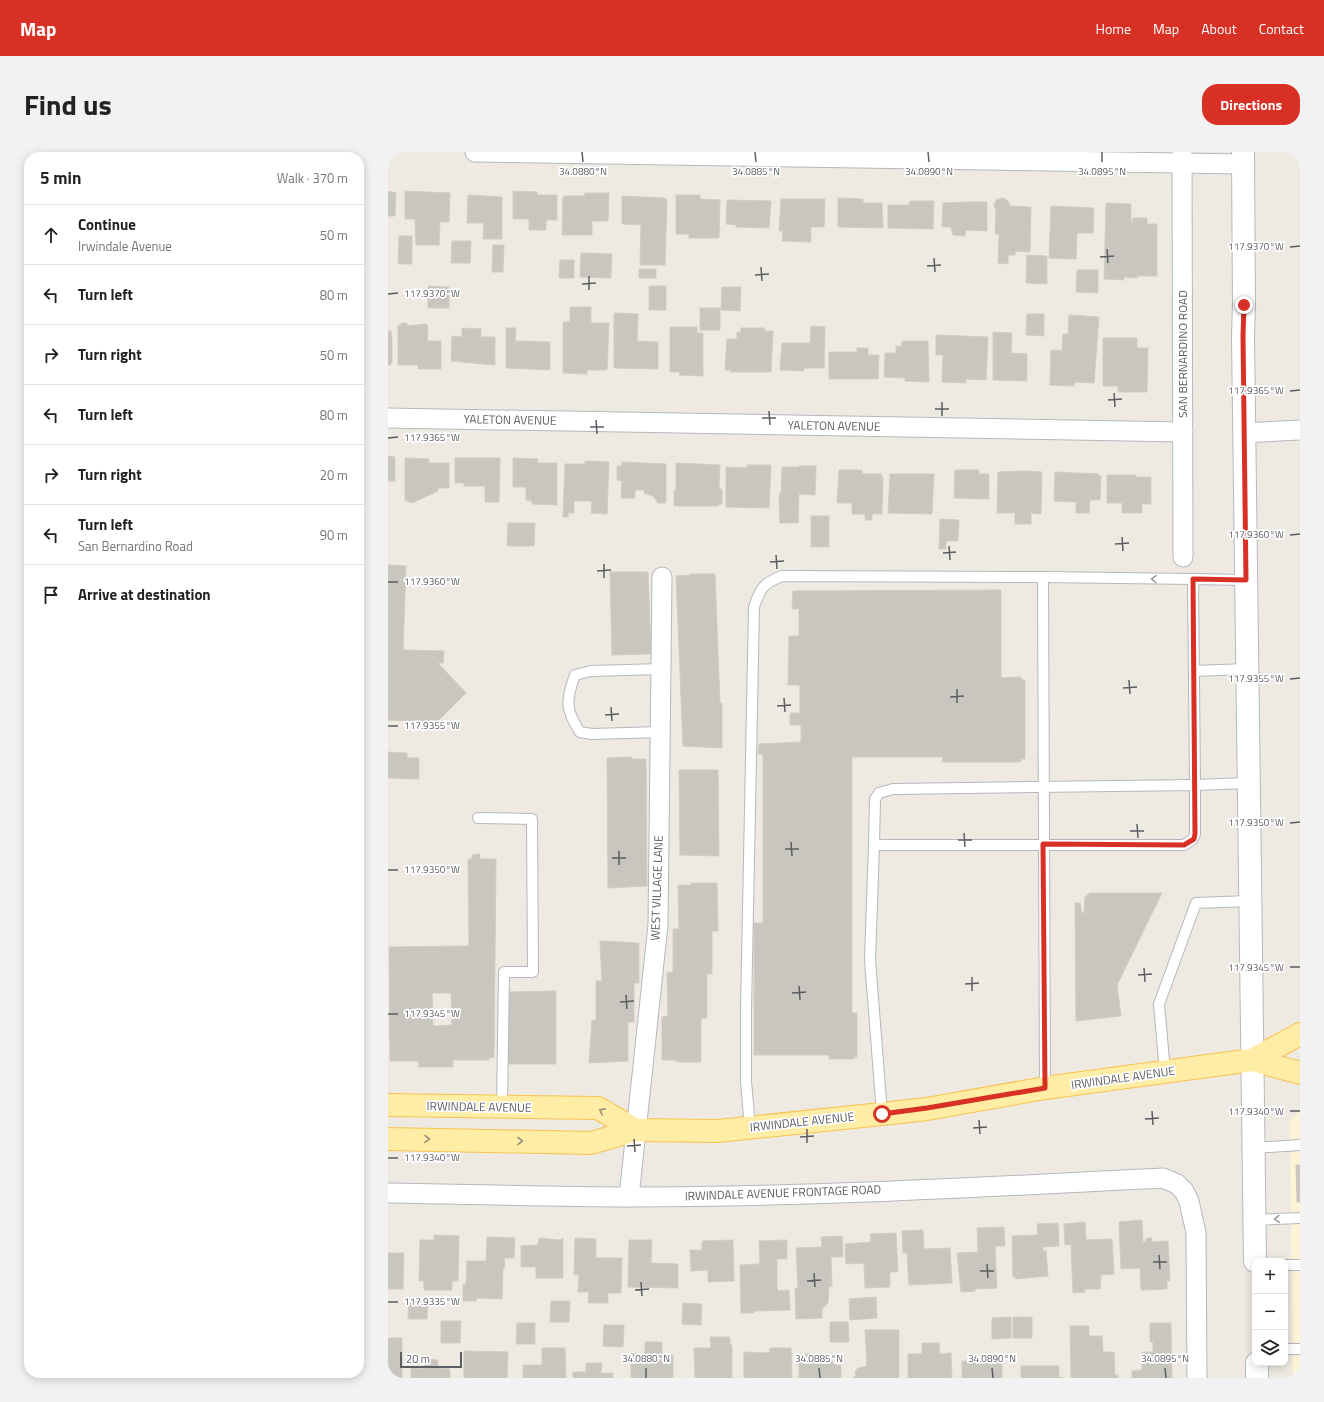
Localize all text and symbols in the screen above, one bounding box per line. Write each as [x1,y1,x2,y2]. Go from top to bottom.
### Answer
text: Map [20,14,56,43]
text: Home [1096,18,1131,39]
text: Map [1153,18,1179,39]
text: About [1201,18,1237,39]
text: Contact [1259,18,1304,39]
text: Find us [24,83,112,126]
button: Directions [1202,84,1300,125]
text: 34.0880°N [559,164,607,179]
text: 34.0885°N [732,164,780,179]
text: 34.0890°N [905,164,953,179]
text: 34.0895°N [1078,164,1126,179]
text: 5 min [40,165,81,191]
text: Walk · 370 m [277,168,348,188]
text: Continue [78,213,136,236]
icon: ahead [40,224,62,246]
text: 50 m [320,225,348,245]
text: Irwindale Avenue [78,236,172,256]
text: 117.9370°W [1228,239,1284,254]
text: Turn left [78,283,133,306]
icon: left [40,284,62,306]
text: 80 m [320,285,348,305]
text: 117.9370°W [404,286,460,301]
street label: SAN BERNARDINO ROAD [1173,290,1192,418]
route end [1235,296,1253,314]
text: Turn right [78,343,142,366]
icon: right [40,344,62,366]
text: 50 m [320,345,348,365]
text: 117.9365°W [1228,383,1284,398]
text: Turn left [78,403,133,426]
icon: left [40,404,62,426]
text: 80 m [320,405,348,425]
street label: YALETON AVENUE [463,409,557,430]
street label: YALETON AVENUE [787,415,881,436]
text: 117.9365°W [404,430,460,445]
text: Turn right [78,463,142,486]
icon: right [40,464,62,486]
text: 20 m [320,465,348,485]
text: Turn left [78,513,133,536]
icon: left [40,524,62,546]
text: 90 m [320,525,348,545]
text: 117.9360°W [1228,527,1284,542]
text: San Bernardino Road [78,536,193,556]
text: 117.9360°W [404,574,460,589]
one-way arrow [1151,575,1157,583]
text: Arrive at destination [78,583,211,606]
icon: arrive [40,584,62,606]
text: 117.9355°W [1228,671,1284,686]
text: 117.9355°W [404,718,460,733]
text: 117.9350°W [1228,815,1284,830]
street label: WEST VILLAGE LANE [645,835,668,941]
text: 117.9350°W [404,862,460,877]
text: 117.9345°W [1228,960,1284,975]
text: 117.9345°W [404,1006,460,1021]
street label: IRWINDALE AVENUE [1070,1061,1176,1094]
street label: IRWINDALE AVENUE [426,1096,532,1117]
text: 117.9340°W [1228,1104,1284,1119]
route start [873,1105,891,1123]
street label: IRWINDALE AVENUE [749,1107,855,1136]
one-way arrow [599,1108,607,1116]
one-way arrow [424,1135,430,1143]
one-way arrow [517,1137,523,1145]
text: 117.9340°W [404,1150,460,1165]
street label: IRWINDALE AVENUE FRONTAGE ROAD [684,1180,882,1205]
one-way arrow [1274,1215,1280,1224]
map controls [1252,1258,1288,1366]
button: + [1252,1258,1288,1294]
text: 117.9335°W [404,1294,460,1309]
button: − [1252,1294,1288,1330]
button: layers [1252,1330,1288,1366]
scale bar [400,1350,462,1369]
text: 20 m [406,1351,430,1367]
text: 34.0880°N [622,1351,670,1366]
text: 34.0885°N [795,1351,843,1366]
text: 34.0890°N [968,1351,1016,1366]
text: 34.0895°N [1141,1351,1189,1366]

